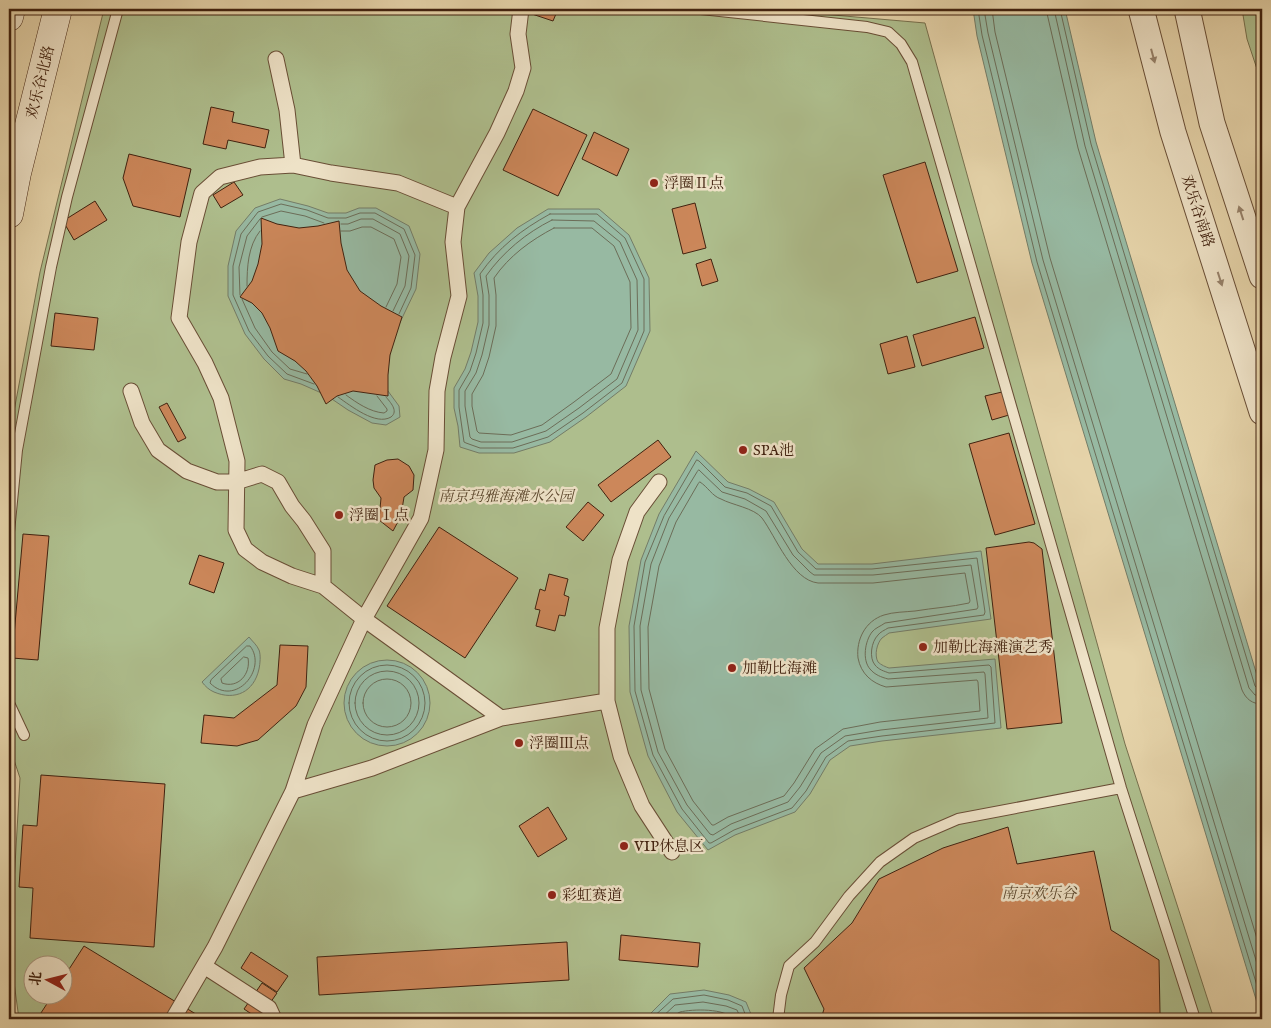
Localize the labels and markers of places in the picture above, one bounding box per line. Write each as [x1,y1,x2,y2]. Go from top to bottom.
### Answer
place label: 浮圈Ⅱ点 [664,174,724,193]
marker: 浮圈Ⅱ点 [648,177,660,189]
place label: SPA池 [753,441,794,460]
marker: SPA池 [737,444,749,456]
place label: 浮圈Ⅰ点 [349,506,409,525]
marker: 浮圈Ⅰ点 [333,509,345,521]
place label: 加勒比海滩演艺秀 [933,638,1053,657]
marker: 加勒比海滩演艺秀 [917,641,929,653]
place label: 加勒比海滩 [742,659,817,678]
marker: 加勒比海滩 [726,662,738,674]
place label: 浮圈Ⅲ点 [529,734,589,753]
marker: 浮圈Ⅲ点 [513,737,525,749]
place label: VIP休息区 [633,837,704,856]
marker: VIP休息区 [618,840,630,852]
place label: 彩虹赛道 [562,886,622,905]
marker: 彩虹赛道 [546,889,558,901]

